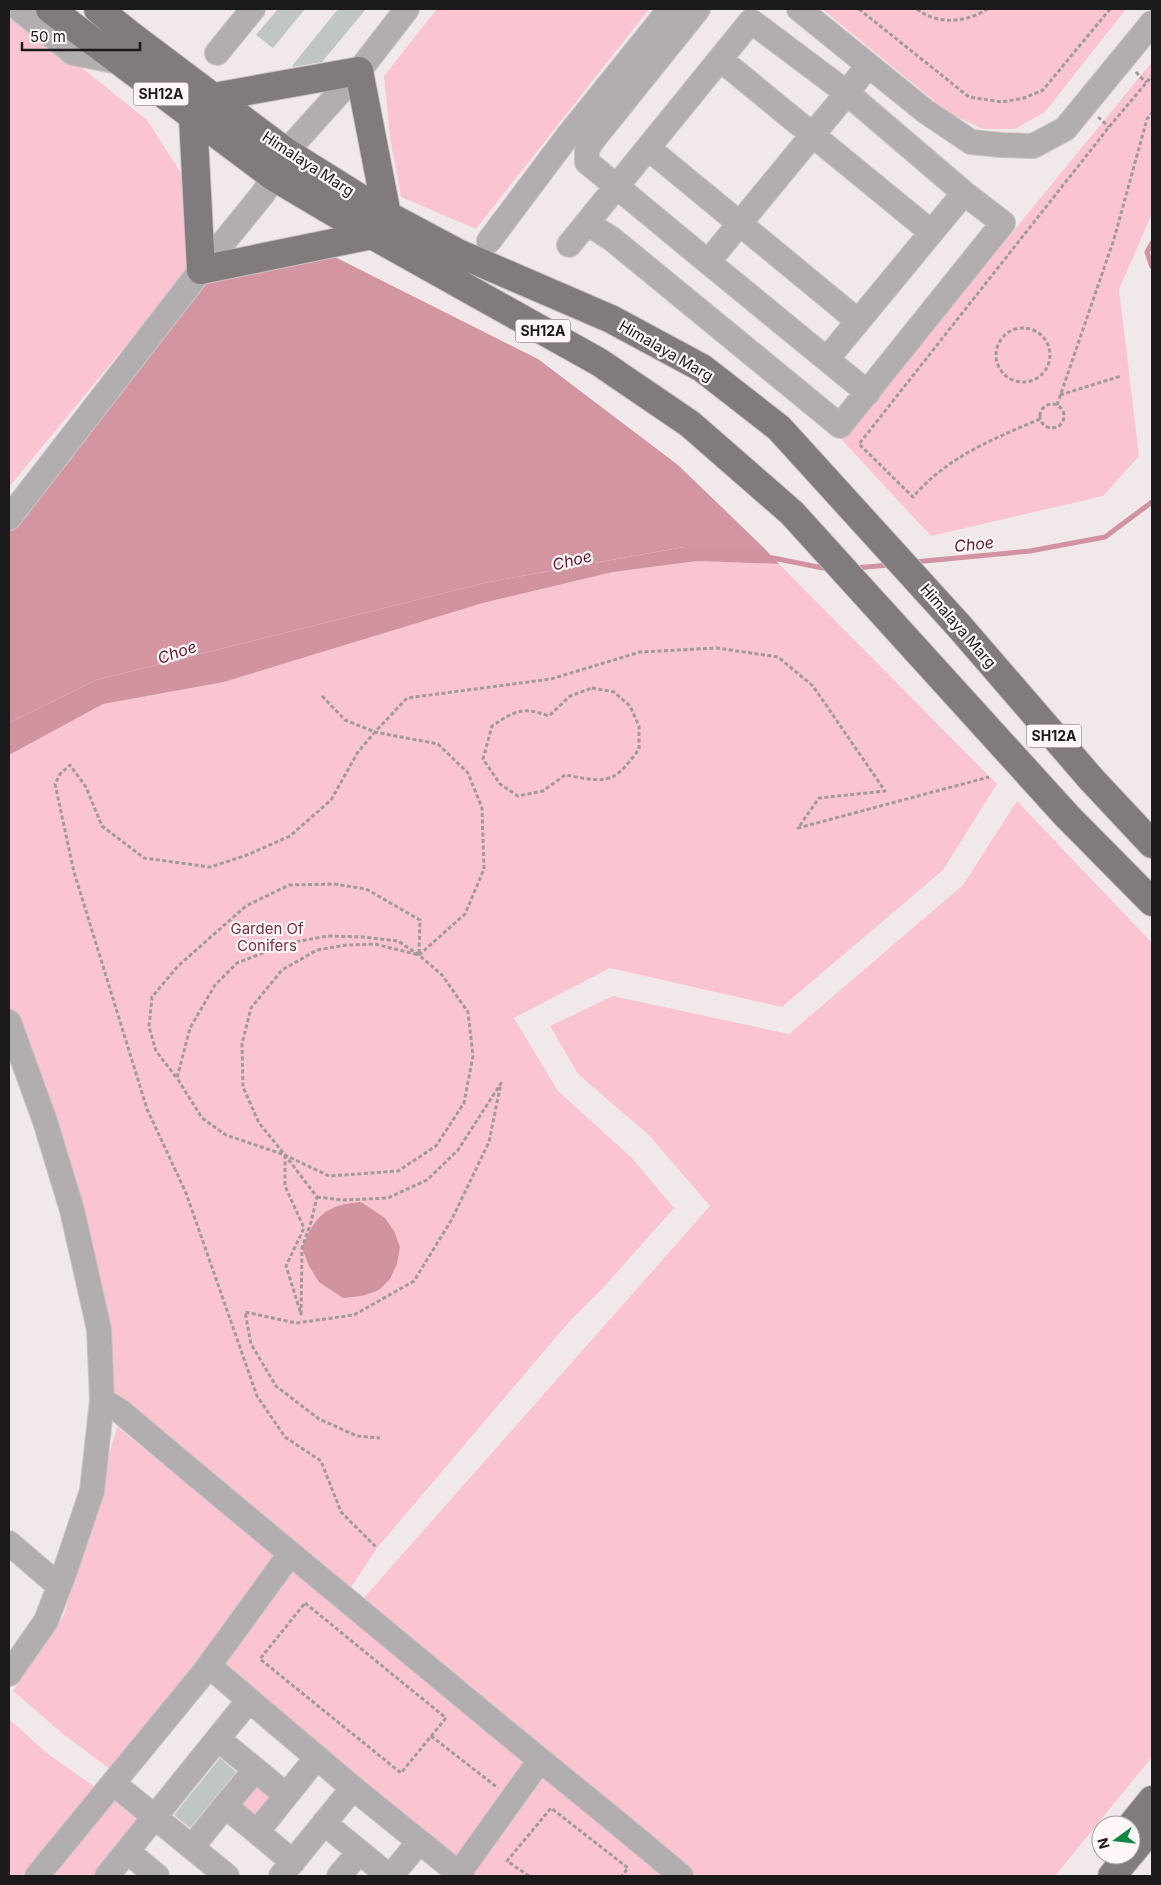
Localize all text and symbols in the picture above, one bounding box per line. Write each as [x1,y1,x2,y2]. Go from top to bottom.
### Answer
scale bar [22,20,140,52]
text: 50 m [30,27,66,46]
road number: SH12A [134,82,188,106]
street label: Himalaya Marg [259,127,358,200]
street label: Himalaya Marg [616,316,717,385]
road number: SH12A [516,320,570,342]
water label: Choe [953,532,995,556]
water label: Choe [550,545,594,575]
street label: Himalaya Marg [917,580,1000,672]
water label: Choe [155,636,199,668]
road number: SH12A [1026,724,1082,748]
park label: Garden Of Conifers [230,919,304,955]
north arrow [1091,1815,1141,1865]
text: N [1093,1836,1113,1851]

